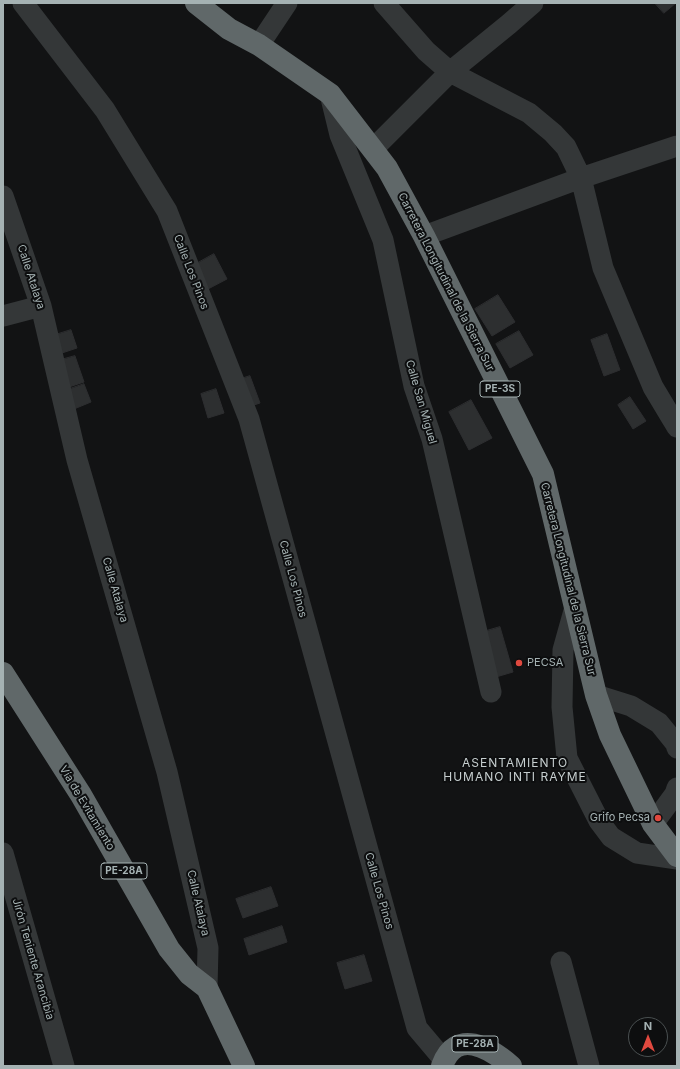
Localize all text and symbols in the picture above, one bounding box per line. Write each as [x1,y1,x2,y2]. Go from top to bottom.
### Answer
street label: Carretera Longitudinal de la Sierra Sur [395,191,497,373]
street label: Calle Los Pinos [171,233,211,311]
street label: Calle Atalaya [14,243,48,311]
street label: Calle San Miguel [403,358,439,446]
road number: PE-3S [480,381,520,397]
street label: Carretera Longitudinal de la Sierra Sur [538,481,598,677]
street label: Calle Los Pinos [276,539,310,619]
street label: Calle Atalaya [99,556,131,624]
place label: PECSA [527,656,563,670]
marker: PECSA [514,658,524,668]
district label: ASENTAMIENTO HUMANO INTI RAYME [443,756,587,784]
street label: Vía de Evitamiento [57,763,117,853]
place label: Grifo Pecsa [590,811,650,825]
marker: Grifo Pecsa [653,813,663,823]
street label: Calle Los Pinos [362,851,396,931]
road number: PE-28A [101,863,147,879]
street label: Calle Atalaya [184,869,212,937]
street label: Jirón Teniente Arancibia [9,897,57,1021]
north arrow [628,1017,668,1057]
text: N [644,1019,652,1033]
road number: PE-28A [452,1036,498,1052]

